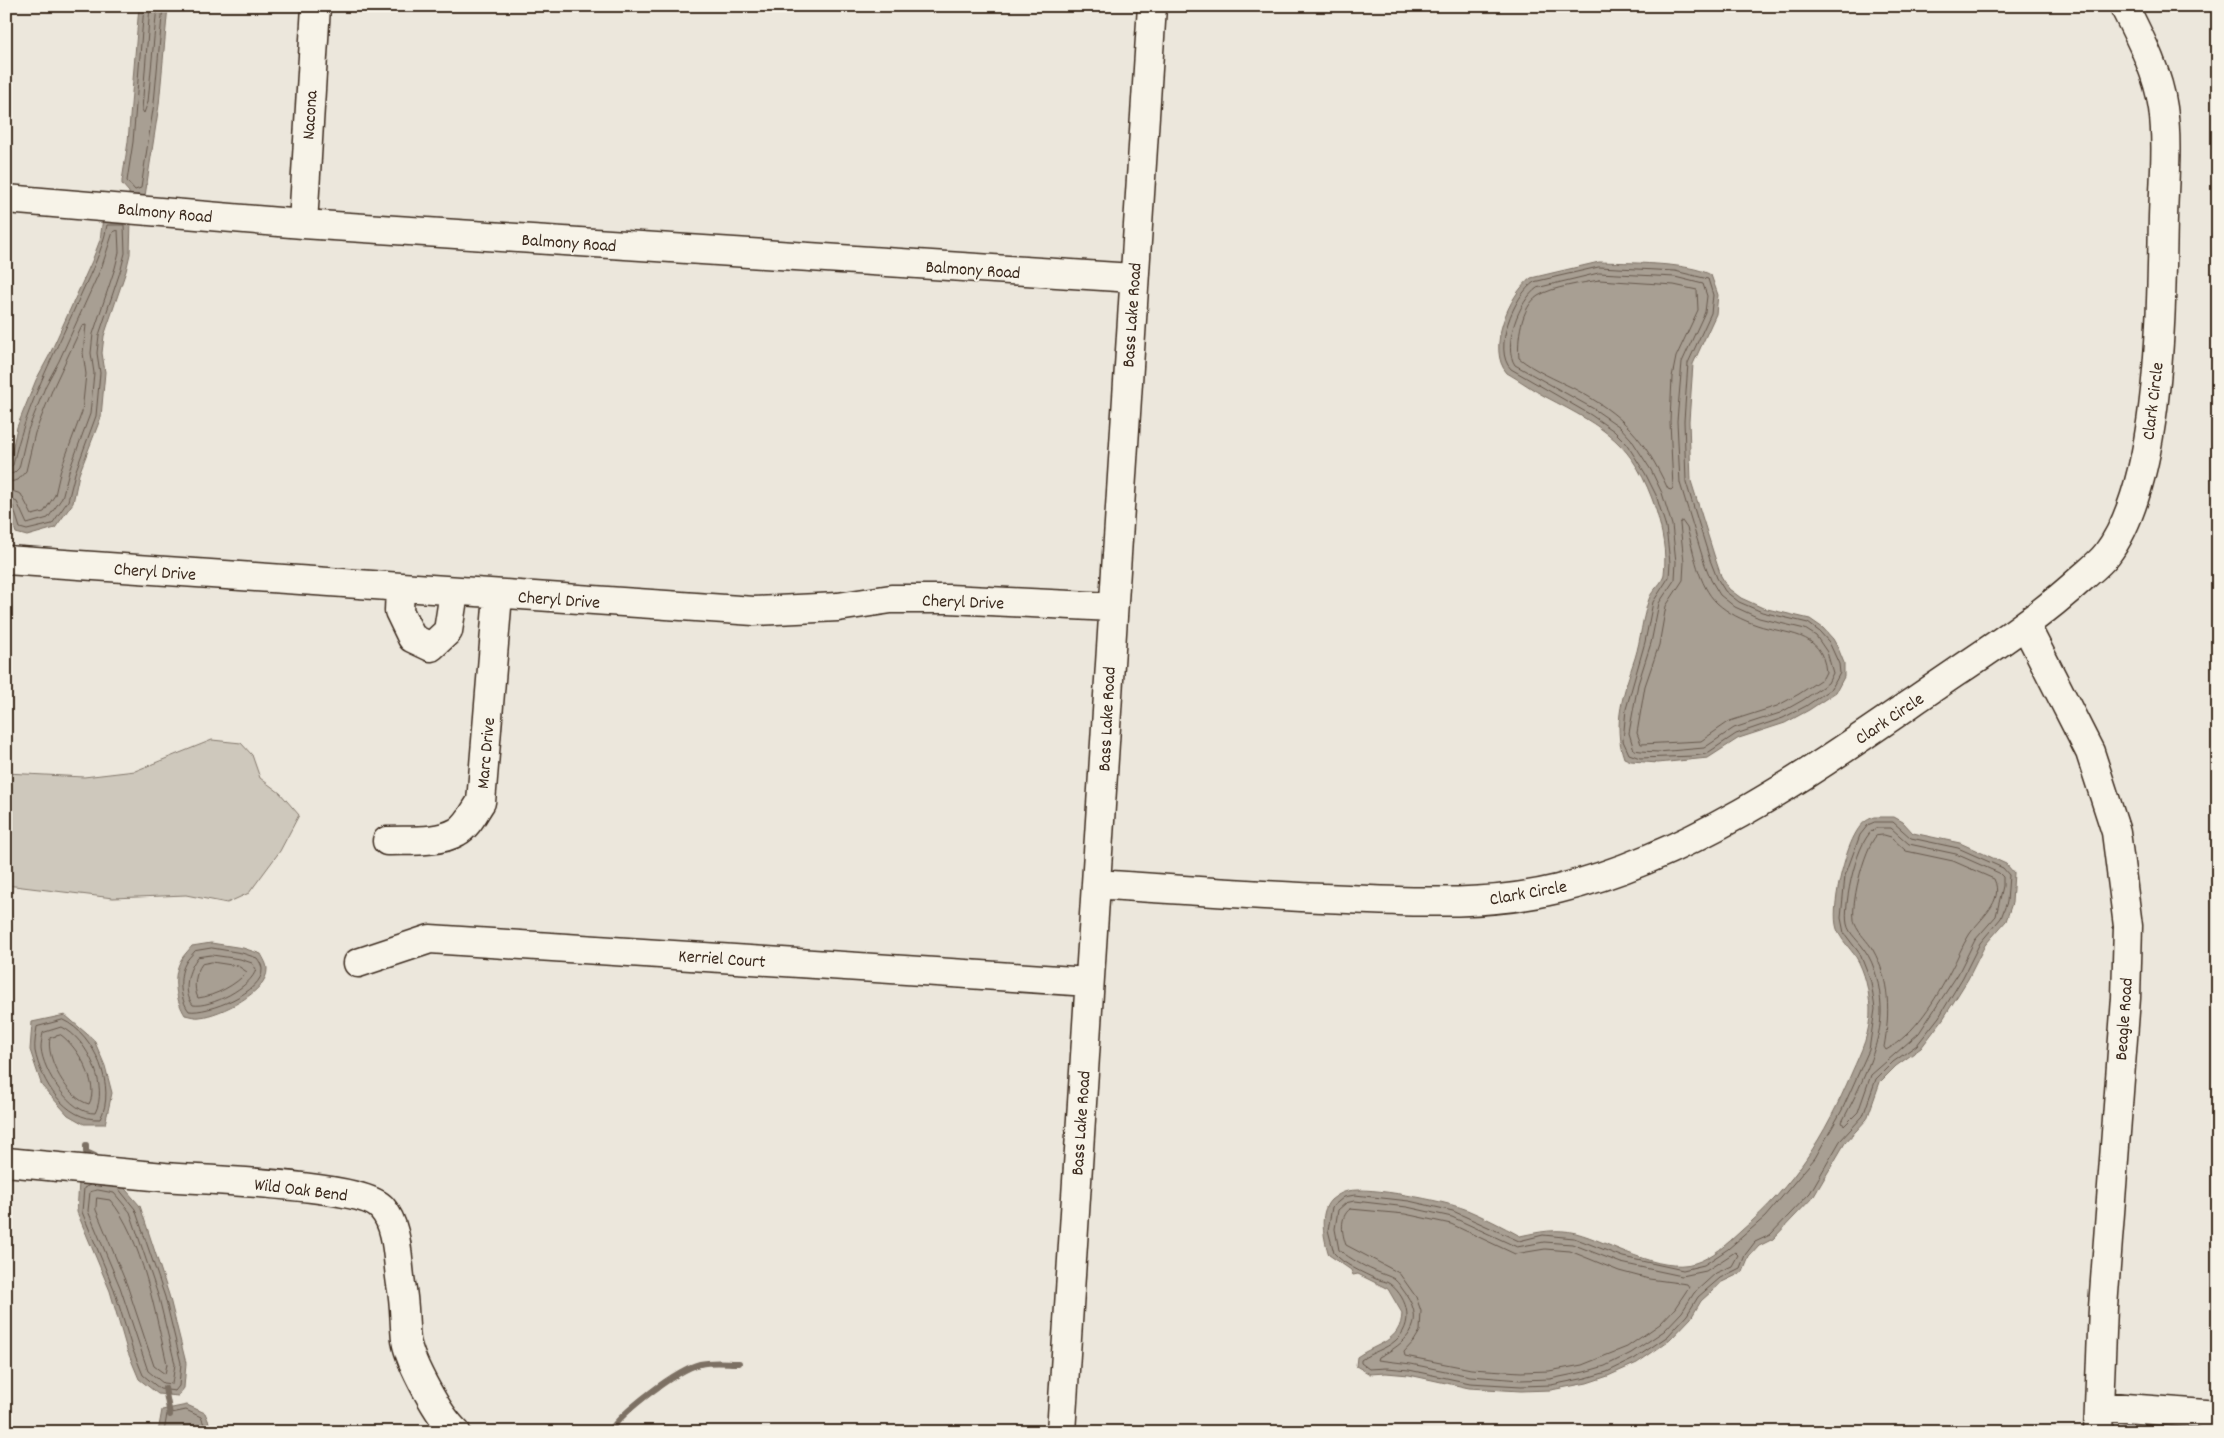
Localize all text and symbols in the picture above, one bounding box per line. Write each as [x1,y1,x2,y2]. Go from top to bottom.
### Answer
street label: Nacona [297,89,326,141]
street label: Balmony Road [116,198,213,231]
street label: Balmony Road [521,229,617,260]
street label: Balmony Road [925,256,1021,287]
street label: Bass Lake Road [1117,262,1150,368]
street label: Clark Circle [2137,361,2172,442]
street label: Cheryl Drive [113,558,197,589]
street label: Cheryl Drive [517,586,601,617]
street label: Cheryl Drive [921,590,1004,617]
street label: Bass Lake Road [1093,666,1124,772]
street label: Clark Circle [1851,688,1930,752]
street label: Marc Drive [472,716,503,790]
street label: Clark Circle [1488,875,1569,914]
street label: Kerriel Court [677,945,767,976]
street label: Beagle Road [2110,977,2141,1061]
street label: Bass Lake Road [1066,1070,1099,1176]
street label: Wild Oak Bend [253,1173,349,1210]

